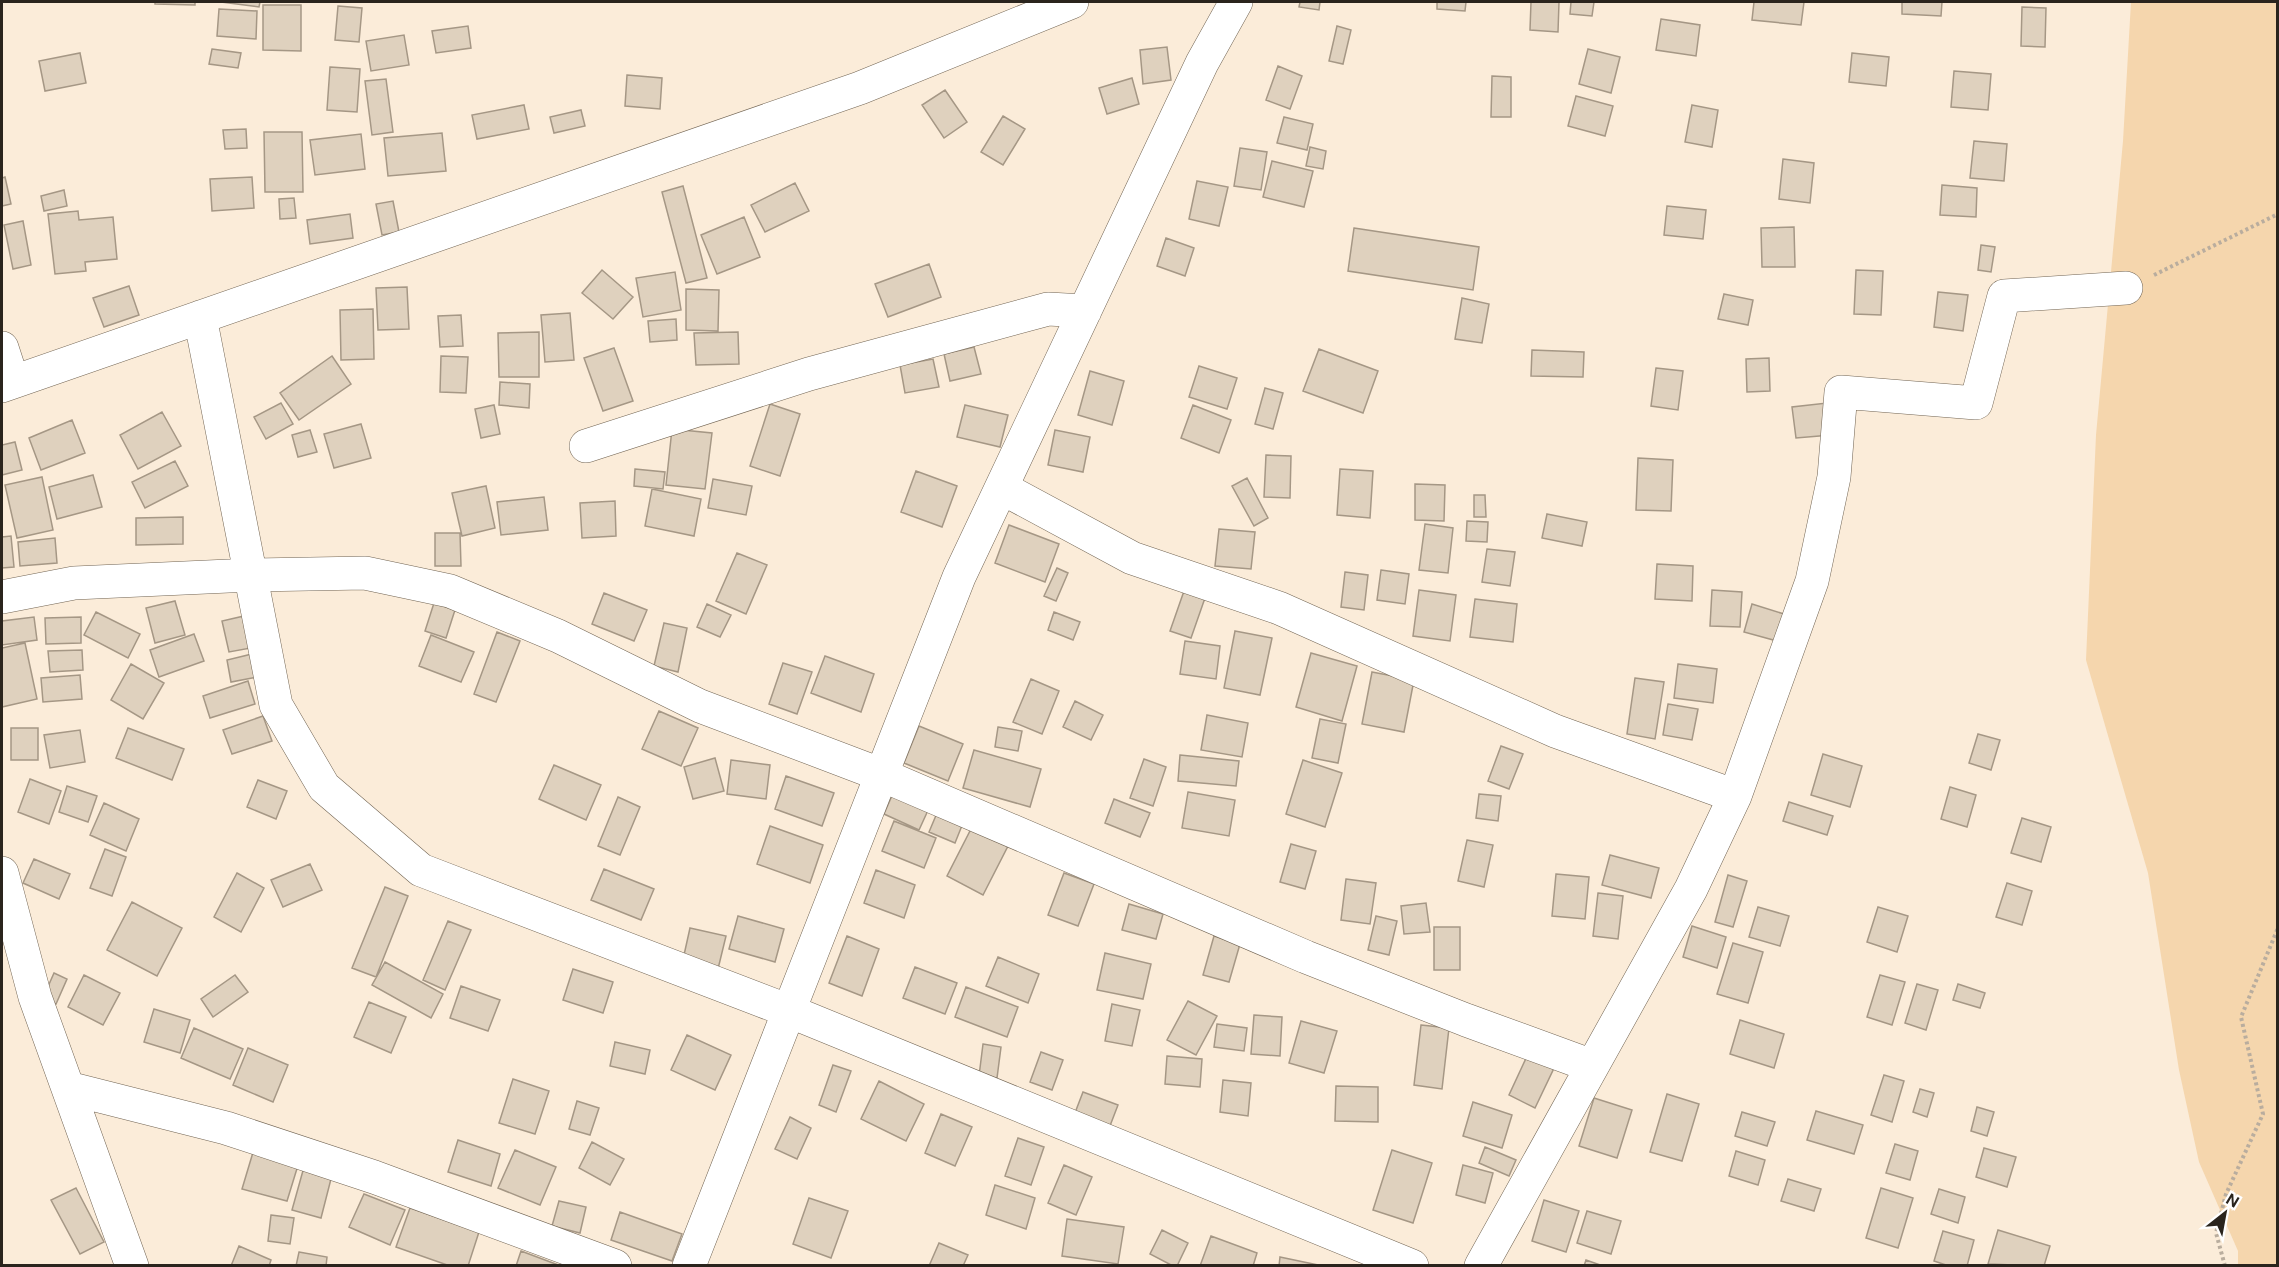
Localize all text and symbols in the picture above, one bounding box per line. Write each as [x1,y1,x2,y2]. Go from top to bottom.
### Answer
north arrow [2195,1183,2255,1243]
text: N [2222,1189,2243,1213]

